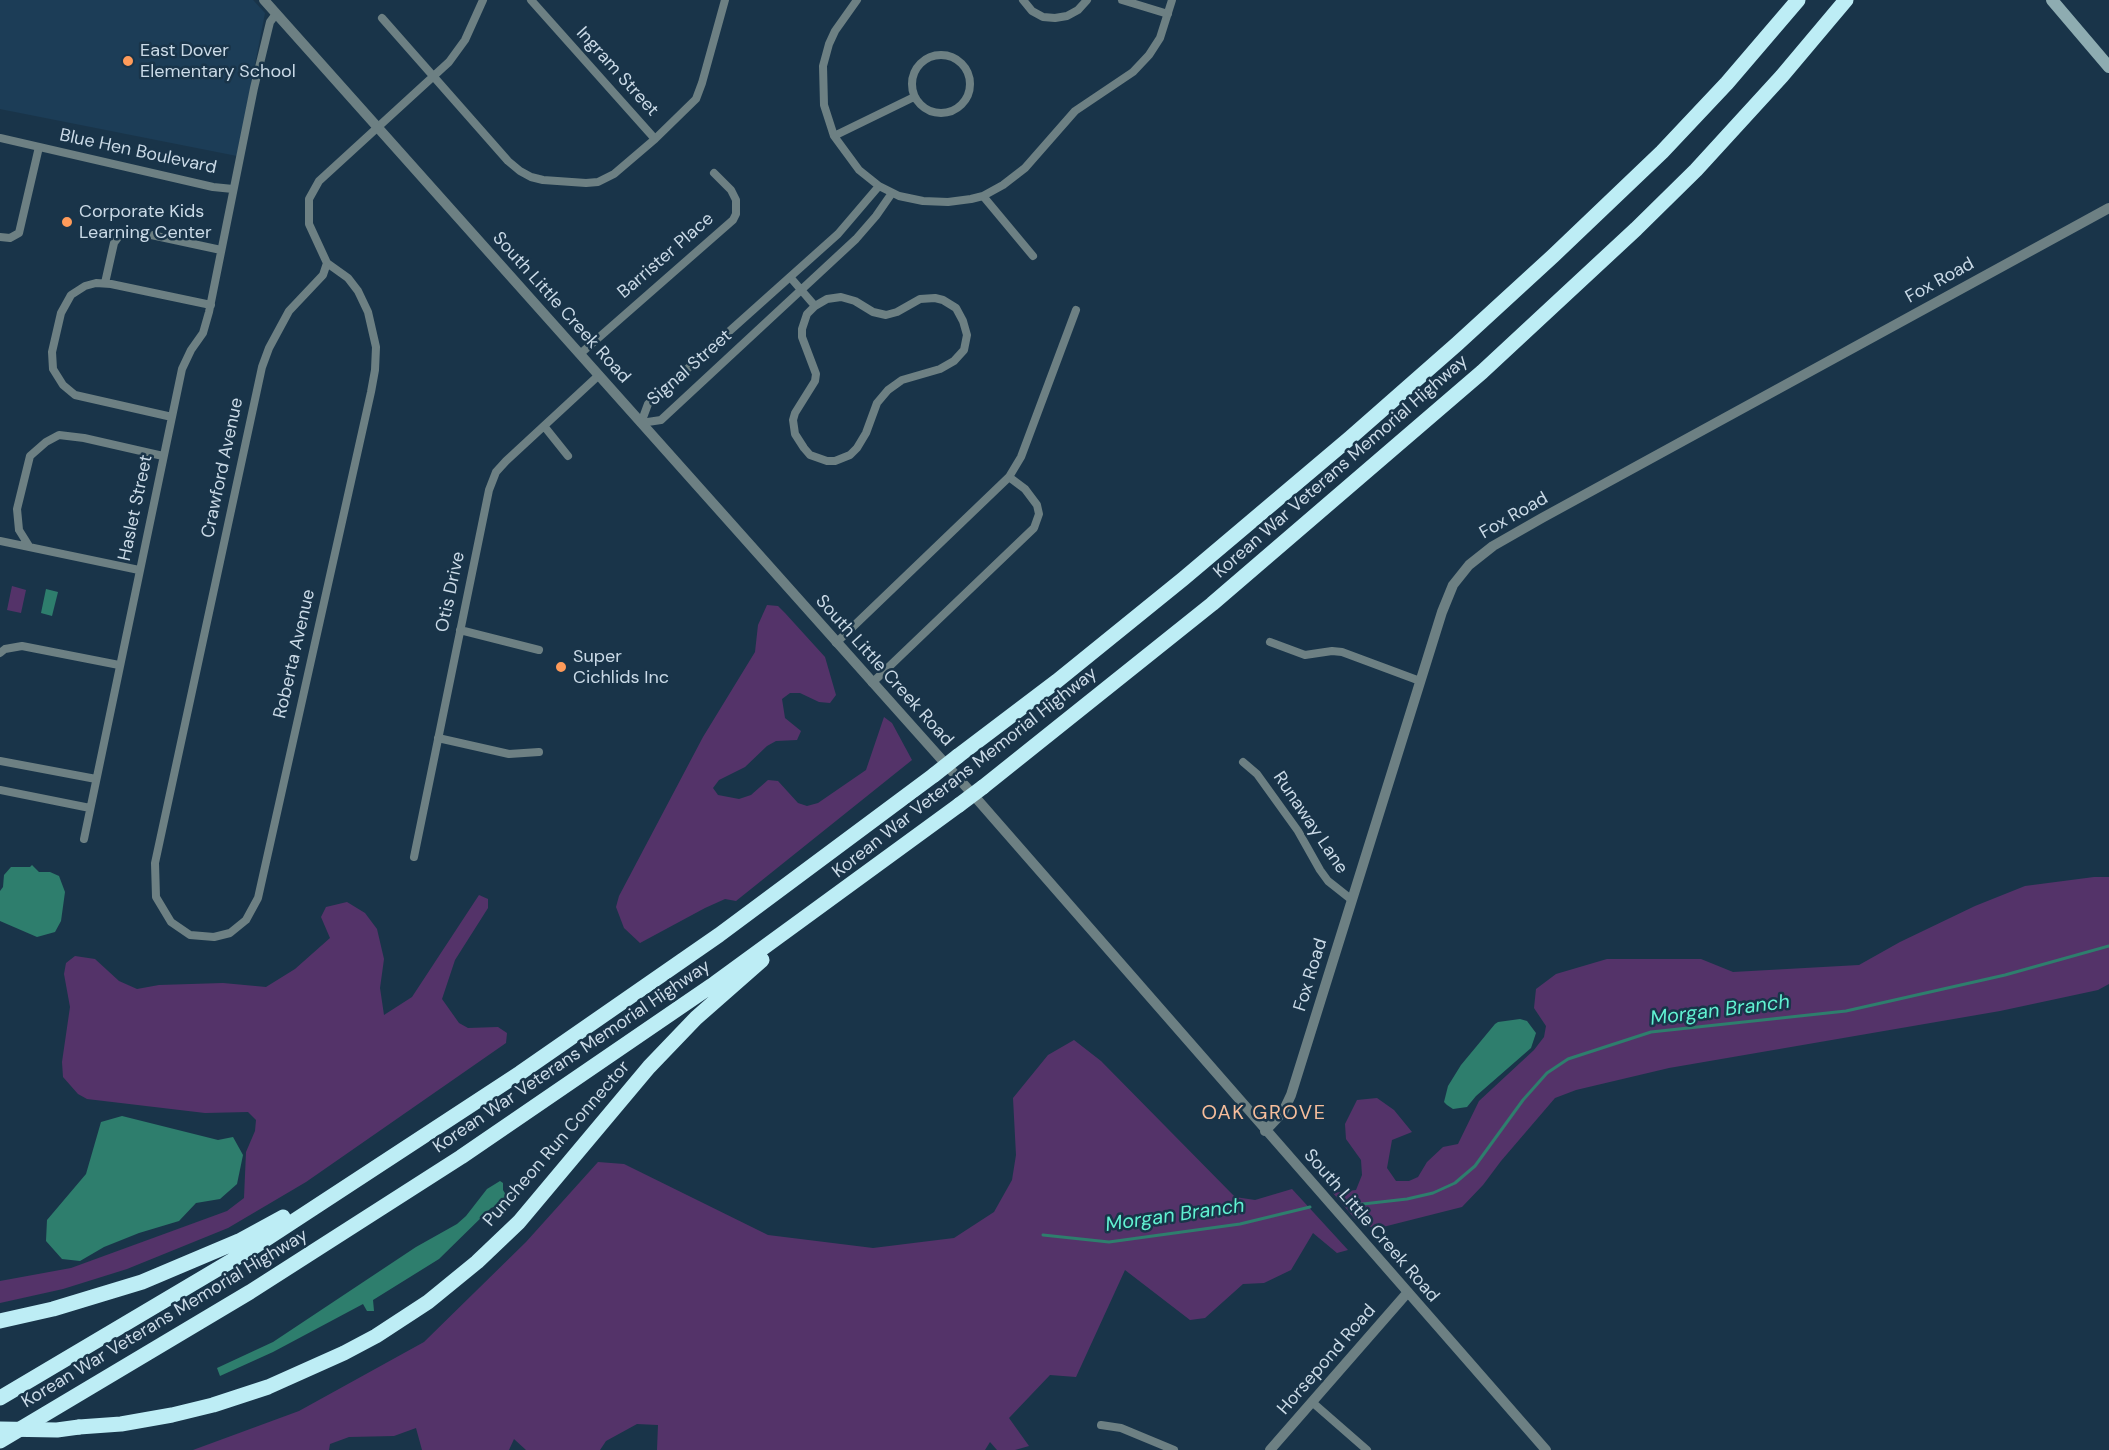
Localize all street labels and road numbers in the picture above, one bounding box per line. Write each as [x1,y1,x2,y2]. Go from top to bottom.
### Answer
street label: Ingram Street [571,23,663,121]
street label: Blue Hen Boulevard [58,125,218,179]
street label: Barrister Place [614,208,718,304]
street label: South Little Creek Road [487,228,635,388]
street label: Fox Road [1902,253,1978,309]
street label: Signal Street [643,325,737,411]
street label: Korean War Veterans Memorial Highway [1209,351,1473,583]
street label: Crawford Avenue [198,396,248,540]
street label: Haslet Street [114,453,158,563]
street label: Fox Road [1476,488,1552,544]
street label: Otis Drive [432,550,470,634]
street label: Roberta Avenue [270,587,320,721]
street label: South Little Creek Road [810,591,958,751]
street label: Korean War Veterans Memorial Highway [828,663,1102,883]
street label: Runaway Lane [1268,768,1352,878]
street label: Fox Road [1290,936,1332,1014]
street label: Korean War Veterans Memorial Highway [429,956,715,1158]
street label: Puncheon Run Connector [479,1057,635,1231]
street label: South Little Creek Road [1299,1145,1443,1307]
street label: Korean War Veterans Memorial Highway [18,1225,312,1413]
street label: Horsepond Road [1273,1300,1381,1420]

